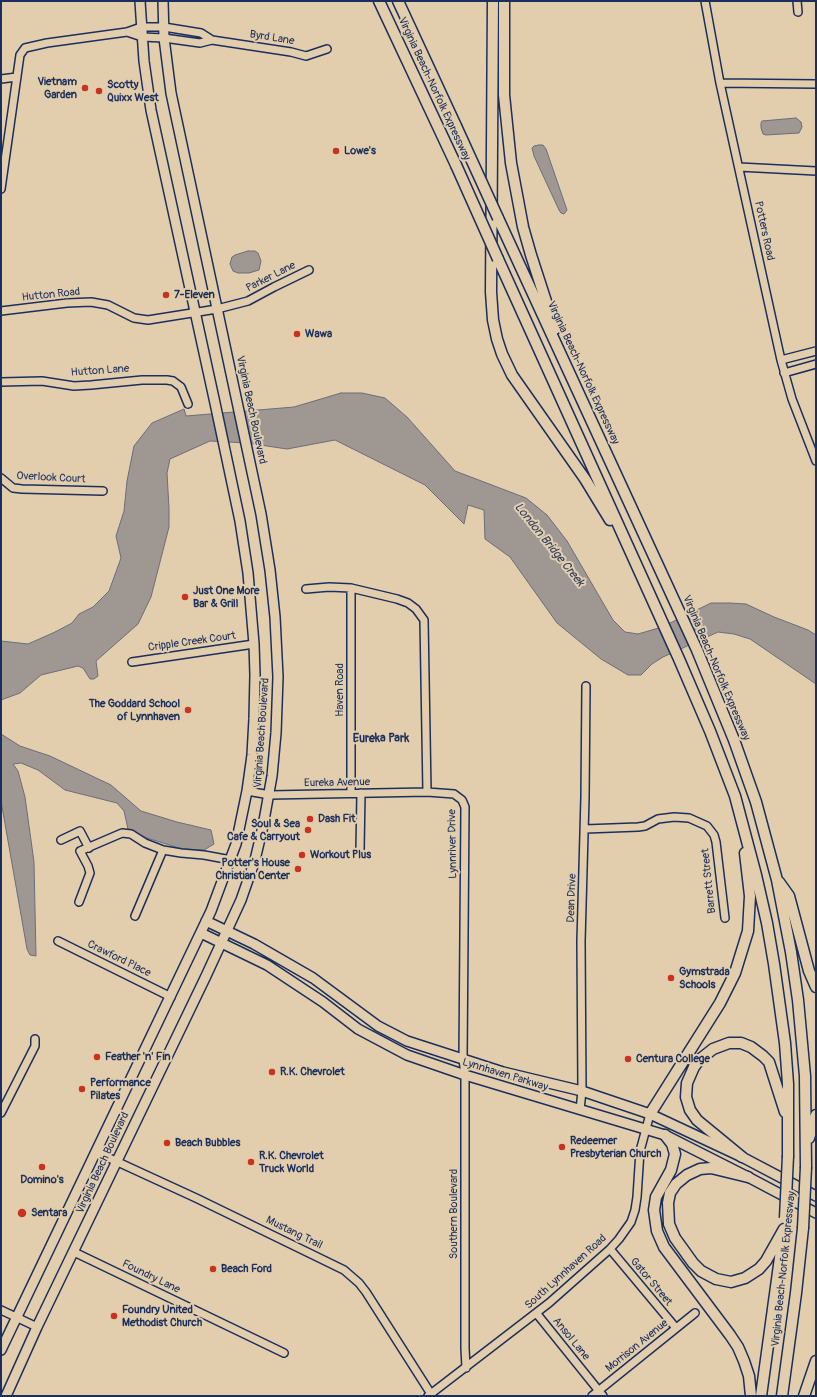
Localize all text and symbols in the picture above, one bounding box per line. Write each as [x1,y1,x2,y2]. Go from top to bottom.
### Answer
street label: Virginia Beach-Norfolk Expressway [395,15,473,163]
street label: Byrd Lane [249,28,295,48]
place label: Vietnam Garden [37,75,77,101]
place label: Scotty Quixx West [107,78,159,104]
marker: Vietnam Garden [80,83,90,93]
marker: Scotty Quixx West [94,86,104,96]
place label: Lowe's [344,144,376,158]
marker: Lowe's [331,146,341,156]
street label: Potters Road [751,200,777,262]
street label: Parker Lane [244,259,298,295]
street label: Hutton Road [21,285,81,305]
place label: 7-Eleven [174,288,215,302]
marker: 7-Eleven [161,290,171,300]
street label: Virginia Beach-Norfolk Expressway [544,299,622,447]
place label: Wawa [305,327,332,341]
marker: Wawa [292,329,302,339]
street label: Virginia Beach Boulevard [233,355,269,465]
street label: Hutton Lane [70,362,130,380]
street label: Overlook Court [16,470,86,486]
water label: London Bridge Creek [511,500,587,590]
place label: Just One More Bar & Grill [193,584,260,610]
marker: Just One More Bar & Grill [180,592,190,602]
street label: Virginia Beach-Norfolk Expressway [679,593,753,743]
street label: Cripple Creek Court [147,629,237,655]
street label: Haven Road [333,663,347,717]
street label: Virginia Beach Boulevard [252,678,272,788]
place label: The Goddard School of Lynnhaven [89,697,180,723]
marker: The Goddard School of Lynnhaven [183,705,193,715]
district label: Eureka Park [353,732,409,746]
street label: Eureka Avenue [304,776,370,790]
street label: Lynnriver Drive [446,809,460,879]
place label: Dash Fit [318,812,355,826]
marker: Dash Fit [305,814,315,824]
place label: Soul & Sea Cafe & Carryout [227,817,300,843]
marker: Soul & Sea Cafe & Carryout [303,825,313,835]
place label: Workout Plus [310,848,371,862]
street label: Barrett Street [699,848,719,914]
marker: Workout Plus [297,850,307,860]
place label: Potter's House Christian Center [216,856,290,882]
marker: Potter's House Christian Center [293,864,303,874]
street label: Dean Drive [565,873,579,923]
street label: Crawford Place [85,938,153,980]
place label: Gymstrada Schools [679,965,730,991]
marker: Gymstrada Schools [666,973,676,983]
place label: Feather 'n' Fin [105,1050,170,1064]
marker: Feather 'n' Fin [92,1052,102,1062]
place label: Centura College [636,1052,710,1066]
marker: Centura College [623,1054,633,1064]
street label: Lynnhaven Parkway [461,1056,549,1094]
place label: R.K. Chevrolet [280,1065,345,1079]
marker: R.K. Chevrolet [267,1067,277,1077]
place label: Performance Pilates [90,1076,151,1102]
marker: Performance Pilates [77,1084,87,1094]
street label: Virginia Beach Boulevard [74,1110,132,1216]
place label: Redeemer Presbyterian Church [570,1134,661,1160]
place label: Beach Bubbles [175,1136,240,1150]
marker: Beach Bubbles [162,1138,172,1148]
marker: Redeemer Presbyterian Church [557,1142,567,1152]
place label: R.K. Chevrolet Truck World [259,1149,324,1175]
marker: R.K. Chevrolet Truck World [246,1157,256,1167]
marker: Domino's [37,1162,47,1172]
street label: Southern Boulevard [447,1169,461,1259]
place label: Domino's [20,1173,64,1187]
street label: Virginia Beach-Norfolk Expressway [769,1191,799,1347]
place label: Sentara [31,1206,67,1220]
marker: Sentara [16,1207,28,1219]
street label: Mustang Trail [264,1214,324,1252]
street label: South Lynnhaven Road [523,1232,609,1312]
street label: Gator Street [627,1255,675,1309]
street label: Foundry Lane [120,1257,182,1297]
place label: Beach Ford [221,1262,272,1276]
marker: Beach Ford [208,1264,218,1274]
place label: Foundry United Methodist Church [122,1303,202,1329]
marker: Foundry United Methodist Church [109,1311,119,1321]
street label: Ansol Lane [550,1315,592,1363]
street label: Morrison Avenue [603,1317,671,1375]

